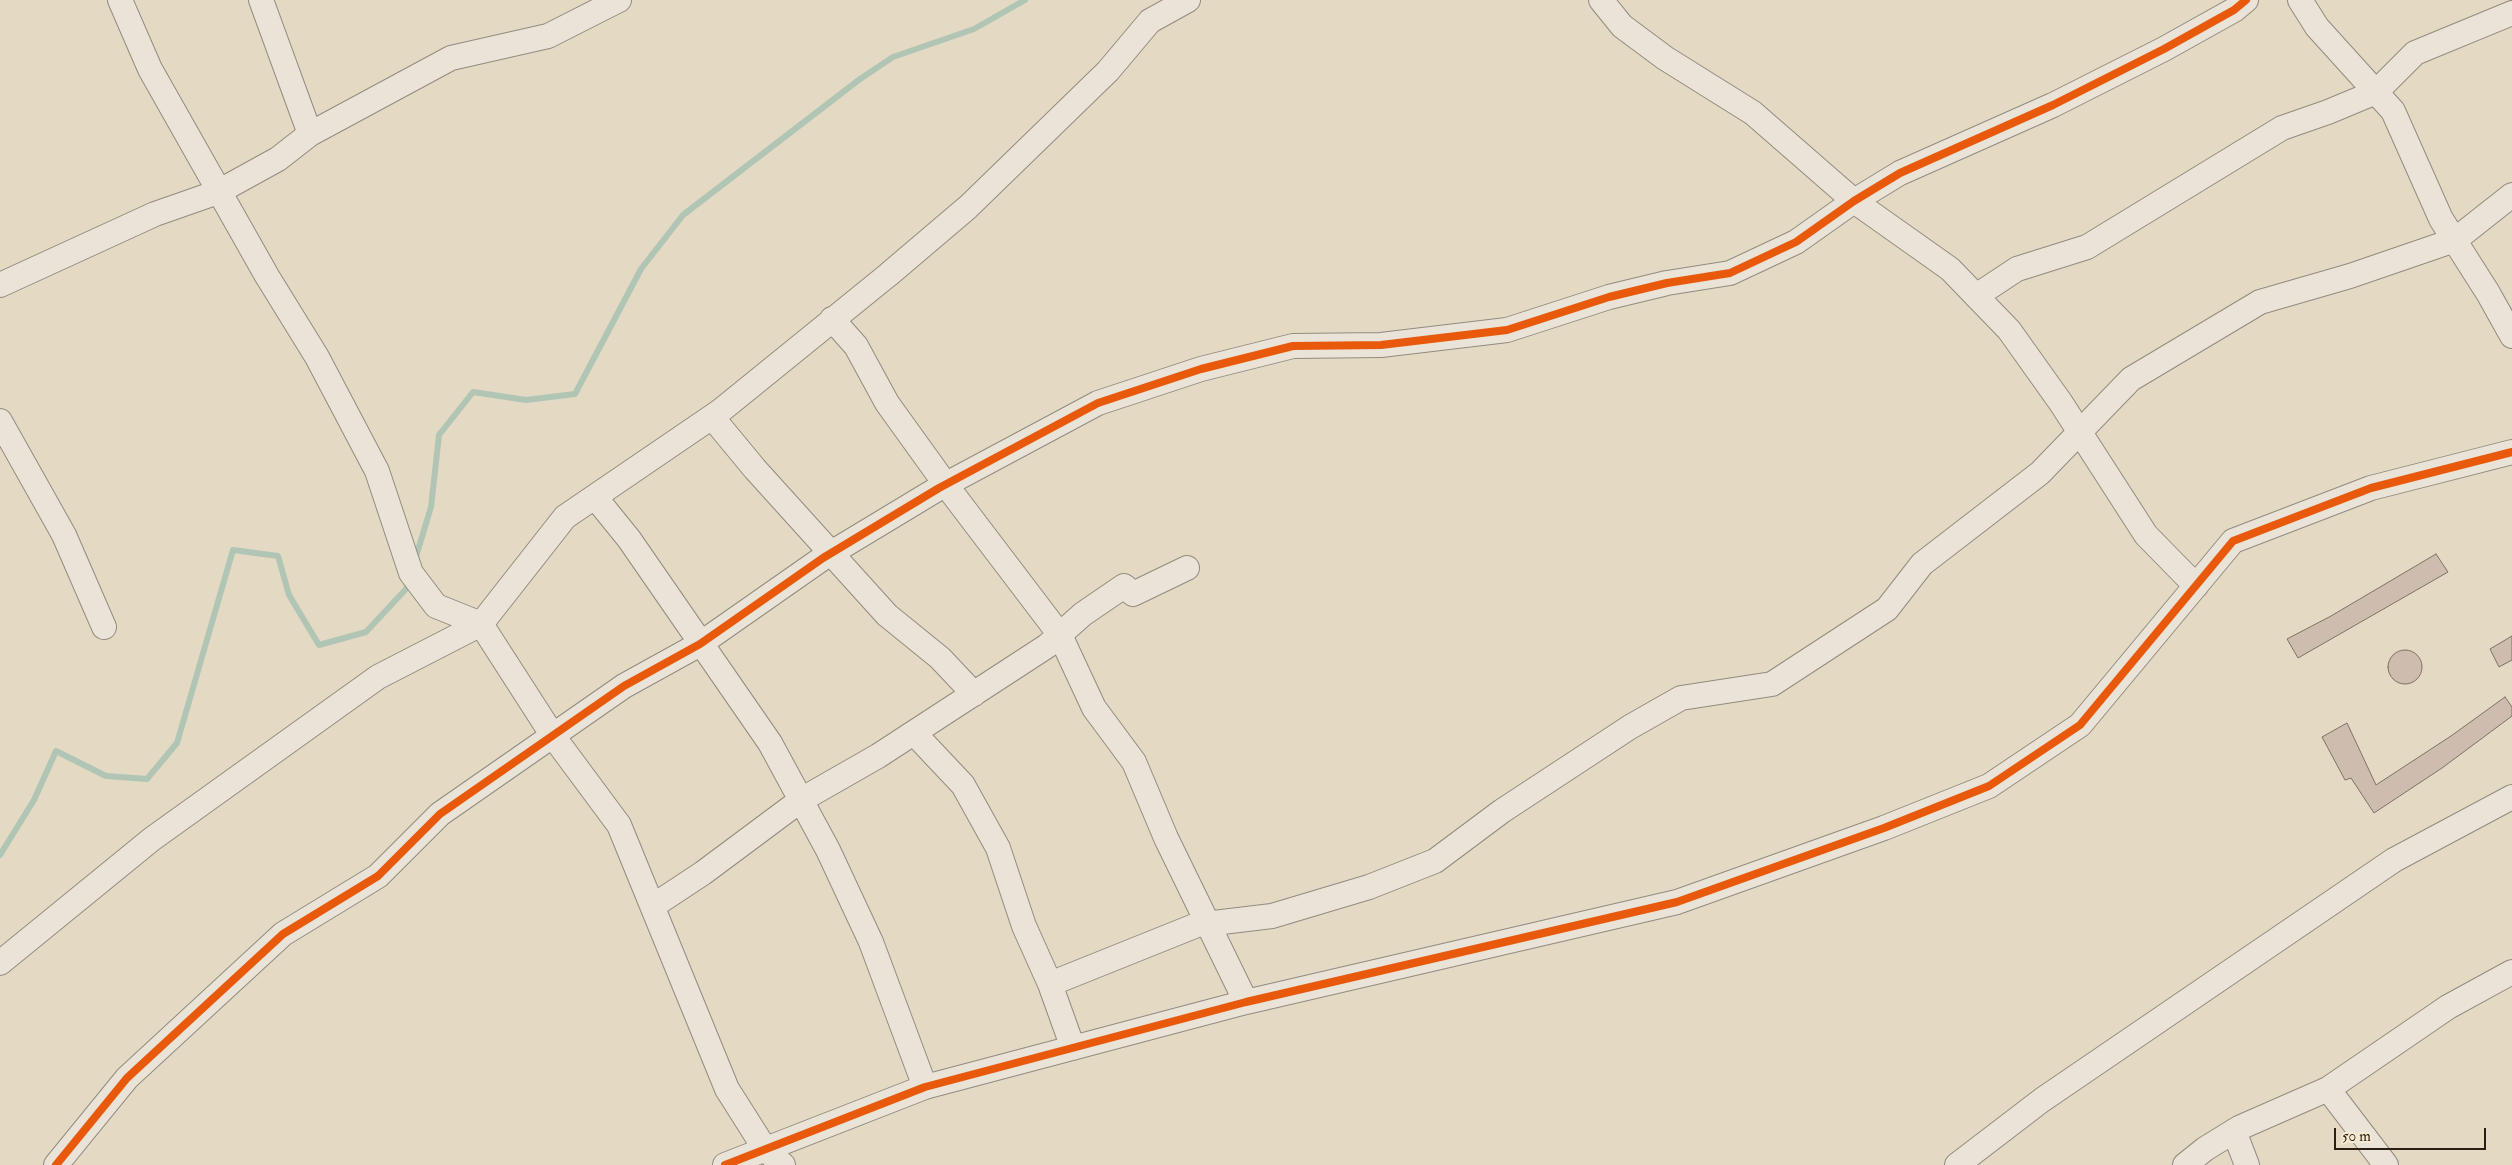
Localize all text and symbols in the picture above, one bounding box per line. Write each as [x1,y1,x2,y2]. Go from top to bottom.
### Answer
scale bar [2337,1118,2490,1150]
text: 50 m [2342,1127,2371,1146]

